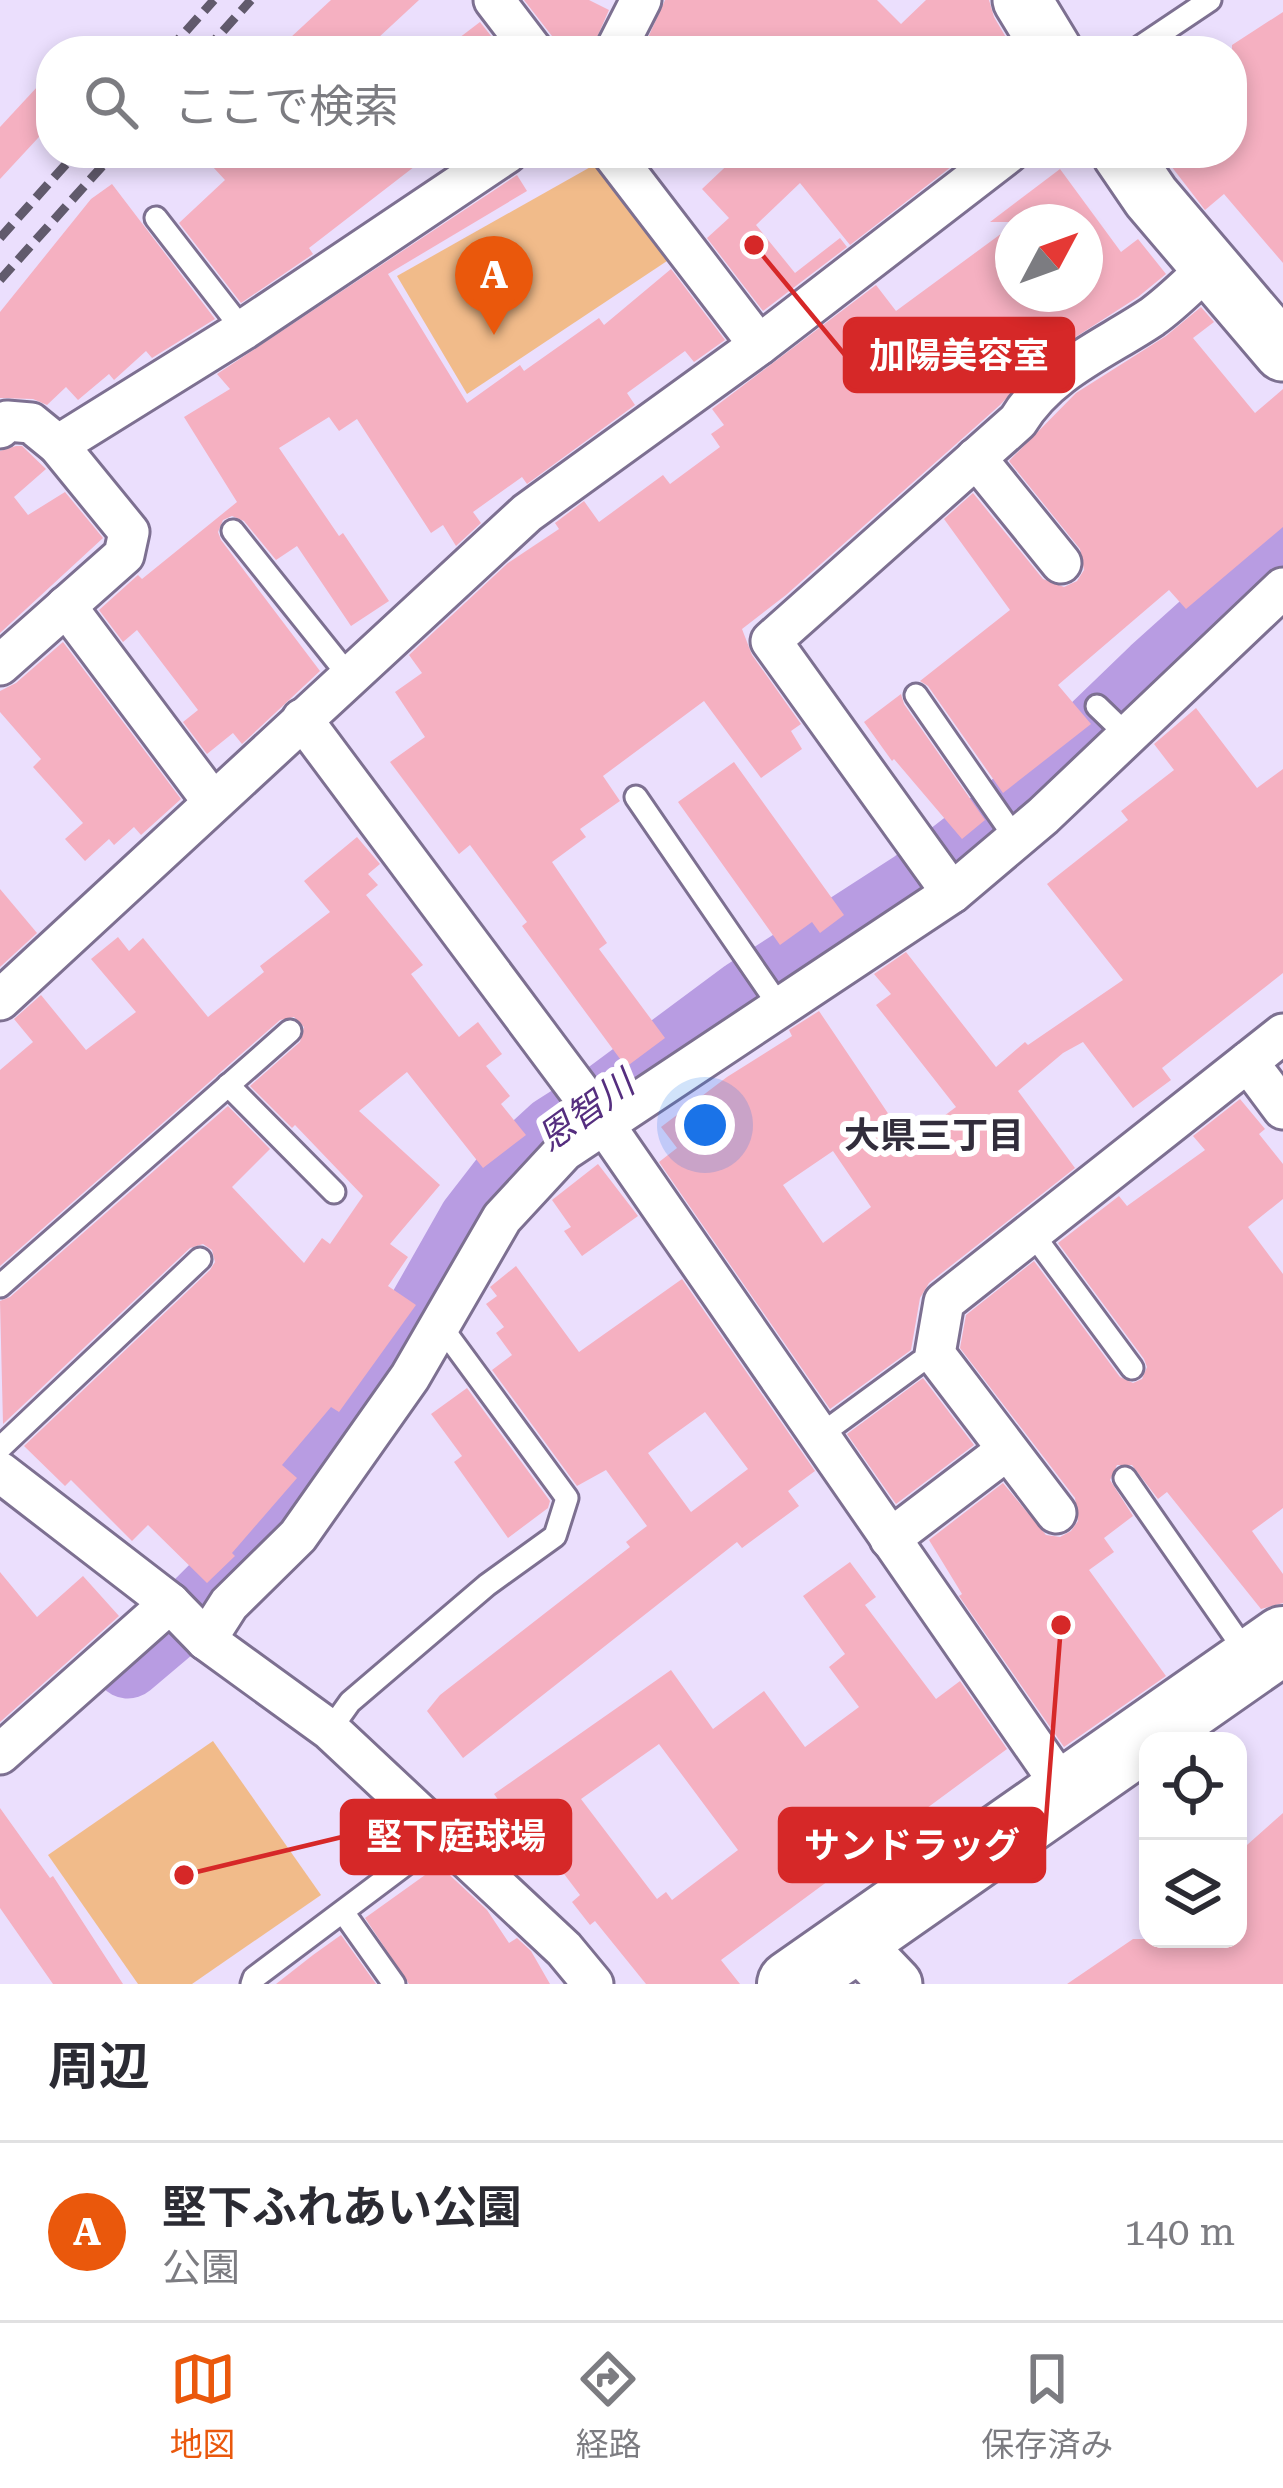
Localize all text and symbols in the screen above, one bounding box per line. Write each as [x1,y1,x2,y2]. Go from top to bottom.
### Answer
search box [36,36,1247,168]
icon: search [78,69,144,135]
text: ここで検索 [174,80,399,133]
north arrow [995,204,1103,312]
pin: A [455,236,533,335]
callout: 加陽美容室 [845,319,1073,391]
text: 加陽美容室 [869,335,1049,377]
water label: 恩智川 [530,1060,645,1160]
your location [675,1095,735,1155]
district label: 大県三丁目 [844,1115,1024,1157]
map controls [1139,1732,1247,1948]
button: locate [1139,1732,1247,1840]
callout: 堅下庭球場 [342,1801,570,1873]
callout: サンドラッグ [780,1809,1044,1881]
text: 堅下庭球場 [366,1816,546,1858]
text: サンドラッグ [804,1825,1020,1867]
button: layers [1139,1840,1247,1948]
text: 周辺 [48,2037,150,2096]
text: 堅下ふれあい公園 [162,2181,522,2234]
text: A [73,2209,101,2255]
text: 140 m [1124,2209,1235,2255]
text: 公園 [162,2245,240,2291]
tab: 地図 [170,2346,236,2466]
tab: 経路 [575,2346,641,2466]
tab: 保存済み [981,2346,1113,2466]

